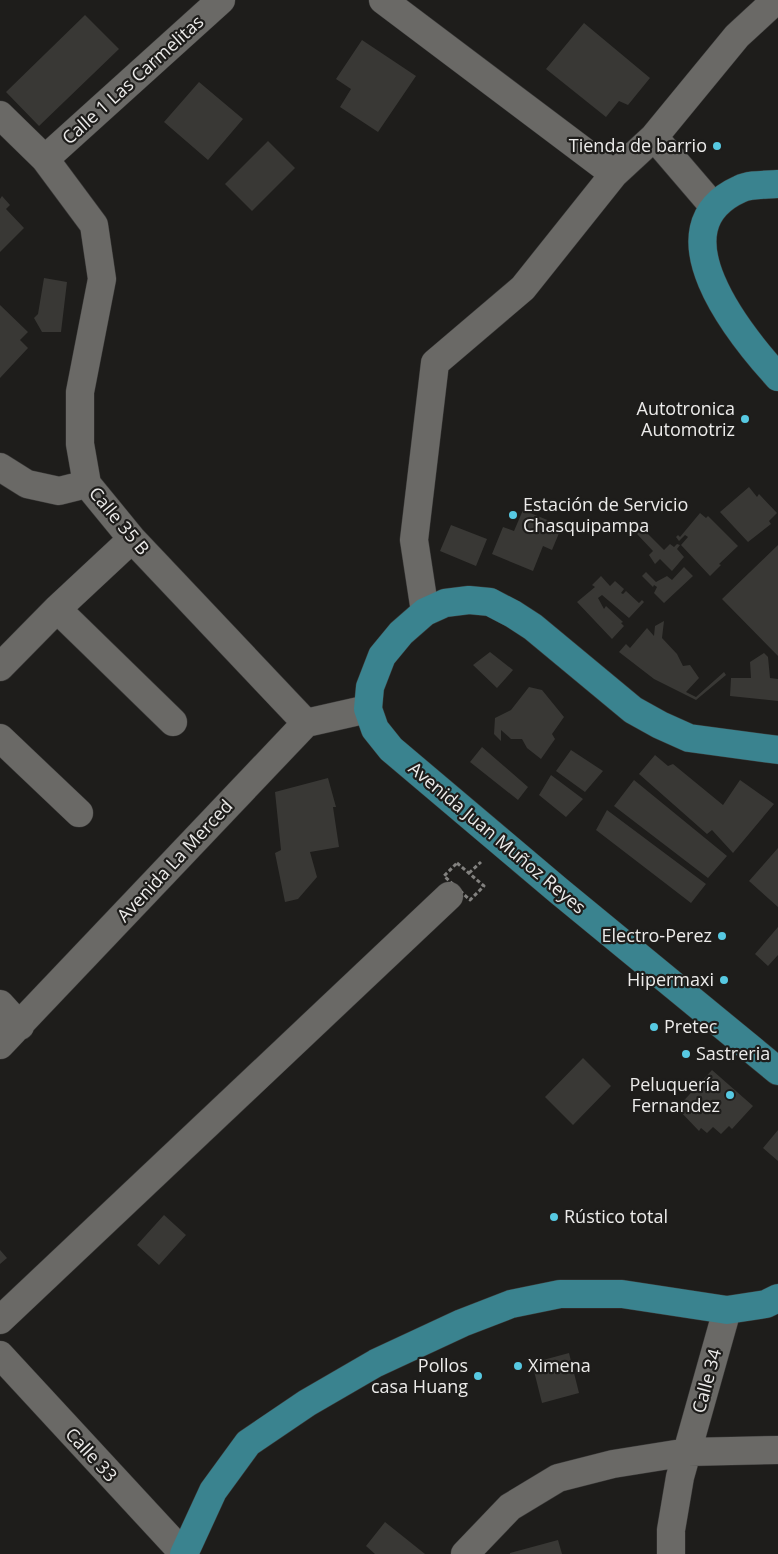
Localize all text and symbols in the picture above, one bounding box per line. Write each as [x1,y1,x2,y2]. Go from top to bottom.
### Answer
street label: Calle 1 Las Carmelitas [57,9,208,149]
place label: Tienda de barrio [569,133,707,157]
marker: Tienda de barrio [711,140,723,152]
place label: Autotronica Automotriz [637,396,735,441]
marker: Autotronica Automotriz [739,413,751,425]
street label: Calle 35 B [84,481,155,560]
place label: Estación de Servicio Chasquipampa [523,492,688,537]
marker: Estación de Servicio Chasquipampa [507,509,519,521]
street label: Avenida Juan Muñoz Reyes [404,756,591,919]
street label: Avenida La Merced [111,794,237,927]
place label: Electro-Perez [601,923,712,947]
marker: Electro-Perez [716,930,728,942]
place label: Hipermaxi [627,967,714,991]
marker: Hipermaxi [718,974,730,986]
place label: Pretec [664,1014,718,1038]
marker: Pretec [648,1021,660,1033]
place label: Sastreria [696,1041,770,1065]
marker: Sastreria [680,1048,692,1060]
place label: Peluquería Fernandez [629,1072,720,1117]
marker: Peluquería Fernandez [724,1089,736,1101]
place label: Rústico total [564,1204,668,1228]
marker: Rústico total [548,1211,560,1223]
street label: Calle 34 [686,1346,726,1416]
place label: Pollos casa Huang [371,1353,468,1398]
place label: Ximena [528,1353,591,1377]
marker: Ximena [512,1360,524,1372]
marker: Pollos casa Huang [472,1370,484,1382]
street label: Calle 33 [61,1422,123,1487]

